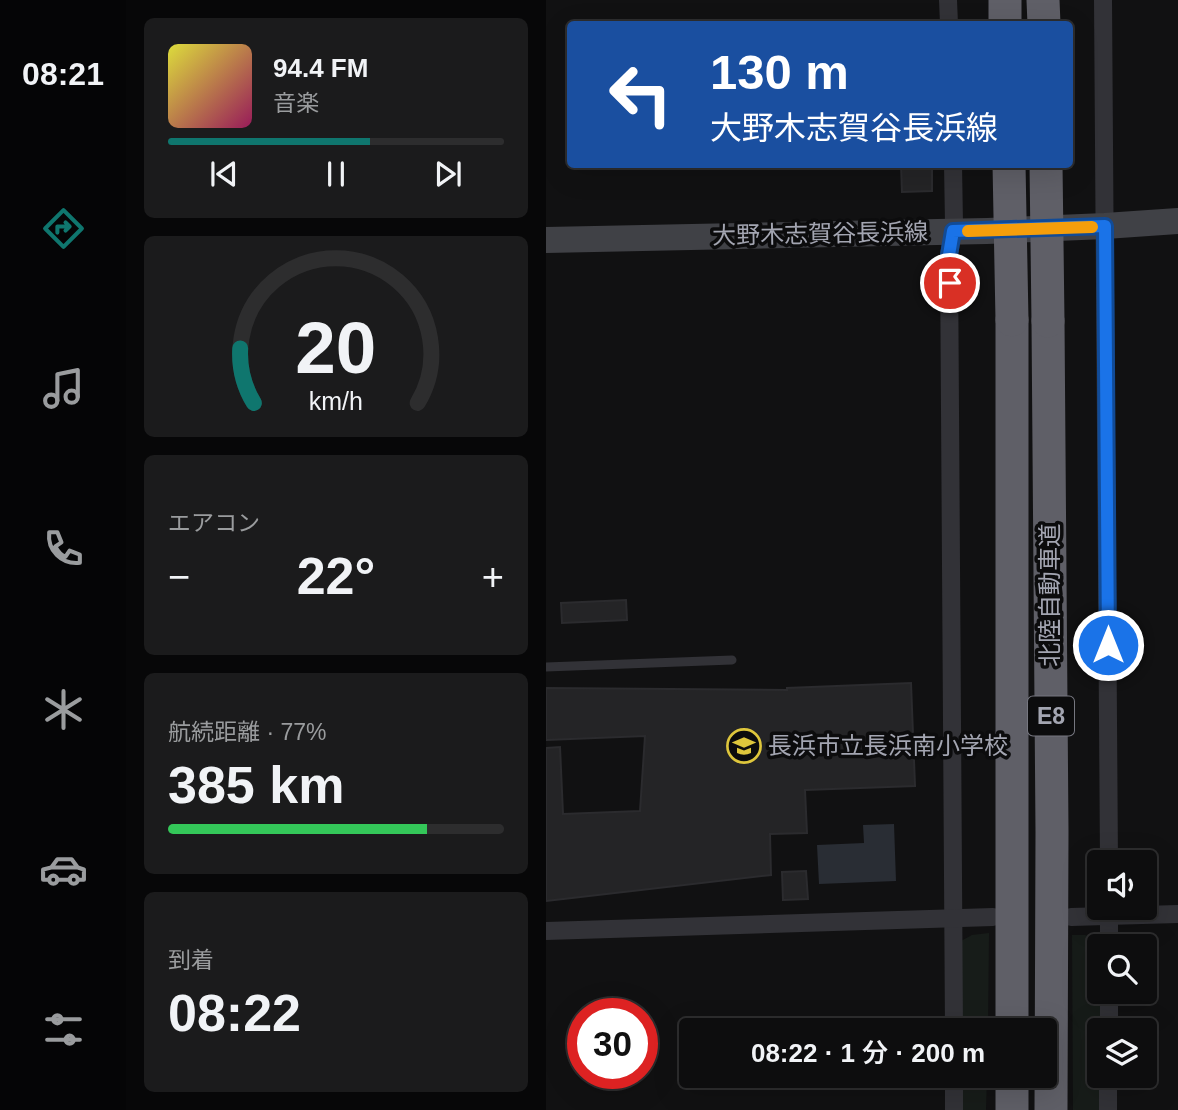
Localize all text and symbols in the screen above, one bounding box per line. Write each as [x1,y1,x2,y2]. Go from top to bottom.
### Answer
text: 130 m [710,45,849,99]
icon: left [595,49,686,140]
text: 94.4 FM [273,53,368,83]
text: 08:21 [22,56,104,92]
text: 音楽 [273,90,319,116]
text: 大野木志賀谷長浜線 [710,110,998,146]
icon: previous [205,155,243,193]
icon: pause [317,155,355,193]
icon: next [429,155,467,193]
icon: directions [39,204,88,253]
street label: 大野木志賀谷長浜線 [712,218,928,249]
pin [920,253,980,313]
icon: arrive [931,264,969,302]
text: 20 [296,307,376,388]
icon: music [39,364,88,413]
text: km/h [309,386,363,414]
text: エアコン [168,510,260,536]
street label: 北陸自動車道 [1036,523,1063,667]
icon: phone [39,524,88,573]
text: 22° [297,547,375,605]
text: − [168,556,190,598]
text: + [482,556,504,598]
position arrow [1071,608,1145,682]
icon: climate [39,685,88,734]
road number: E8 [1028,696,1074,736]
text: 航続距離 · 77% [168,719,326,745]
school or university icon: 長浜市立長浜南小学校 [725,727,763,765]
place label: 長浜市立長浜南小学校 [768,732,1008,759]
text: 385 km [168,756,344,814]
icon: car [39,845,88,894]
map controls [1087,850,1157,1088]
button: sound [1087,850,1157,920]
button: search [1087,934,1157,1004]
text: 到着 [168,947,214,973]
text: 08:22 [168,984,301,1042]
speed limit sign: 30 [567,998,658,1089]
icon: filters [39,1005,88,1054]
button: layers [1087,1018,1157,1088]
text: 08:22 · 1 分 · 200 m [751,1038,985,1068]

